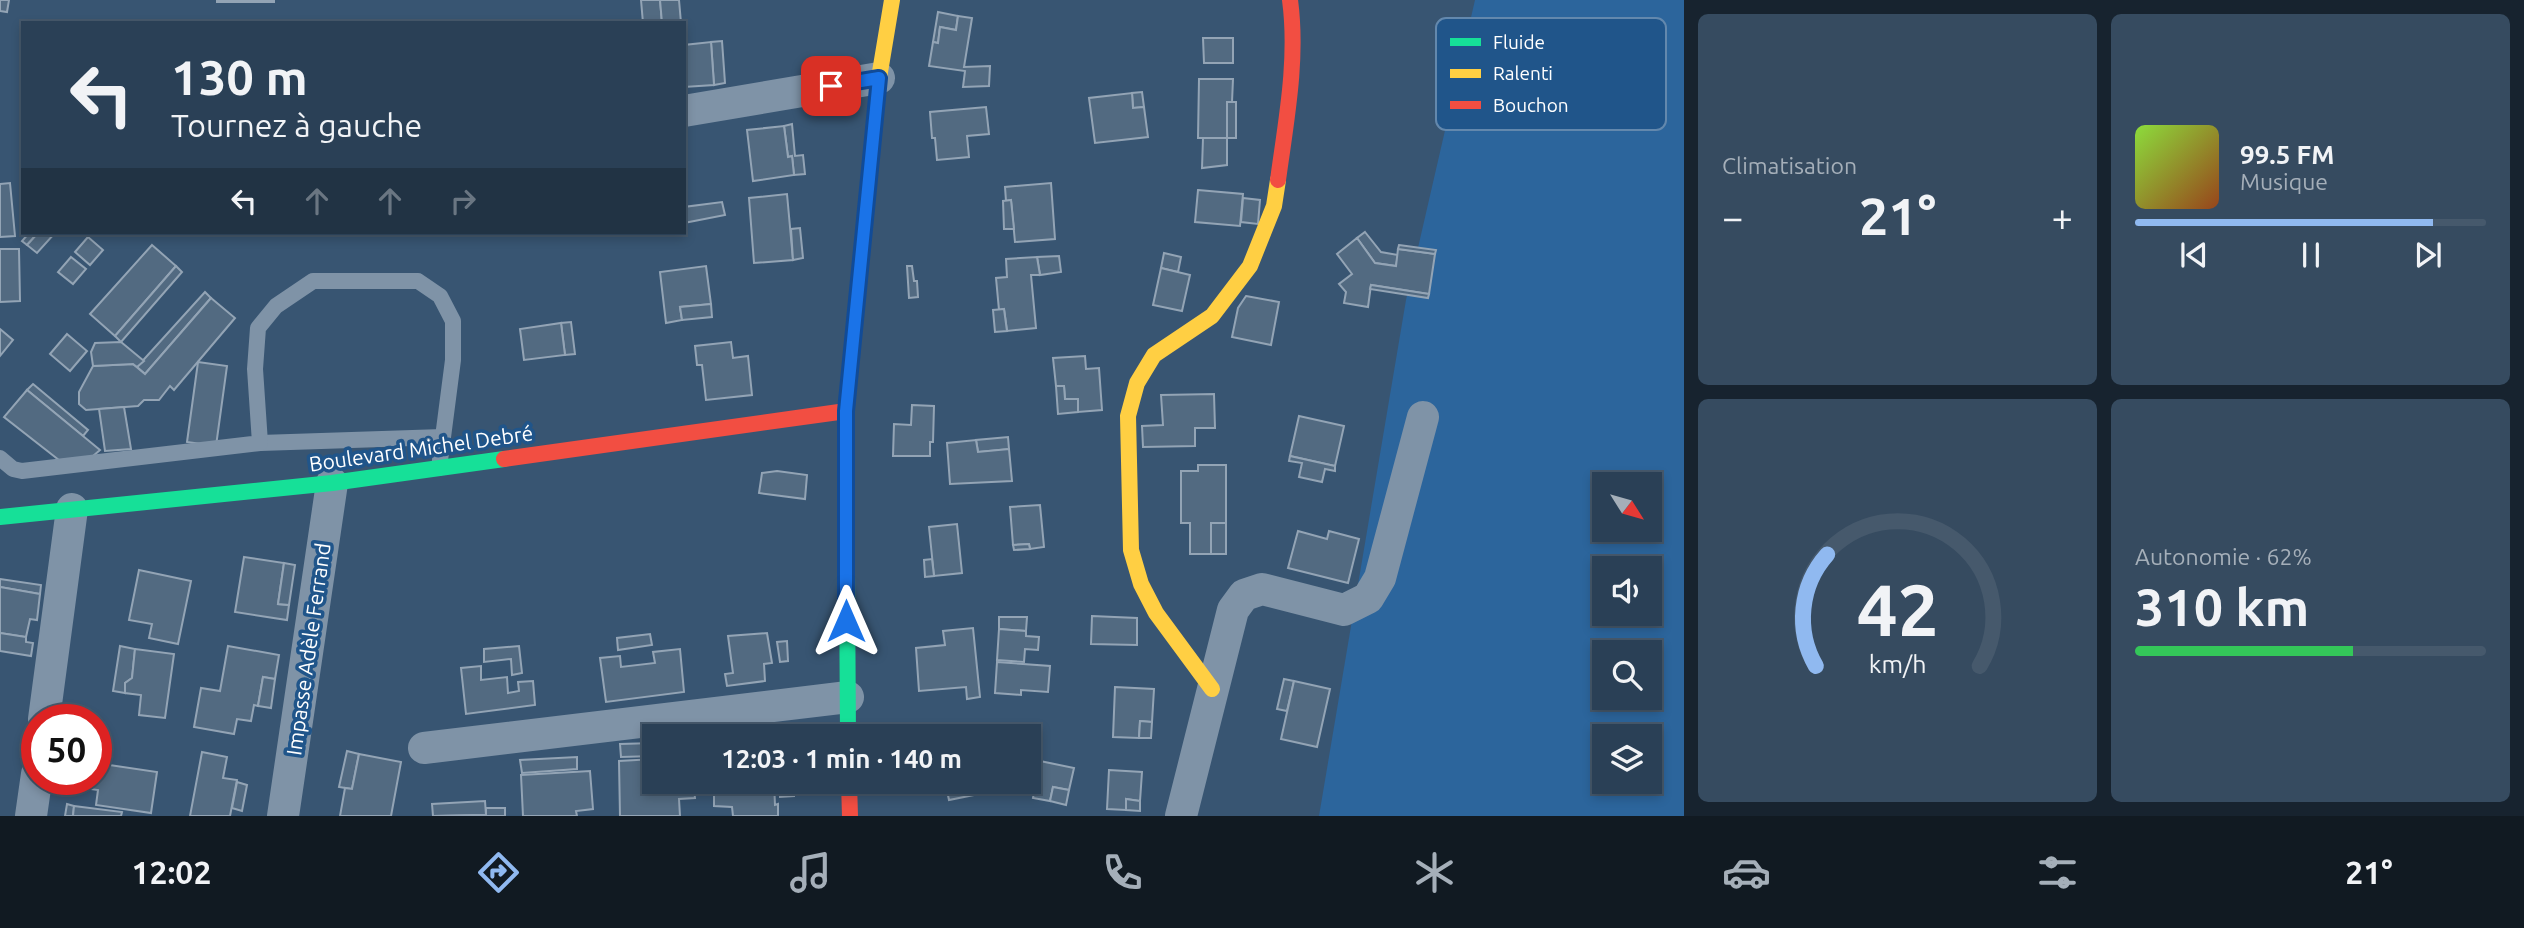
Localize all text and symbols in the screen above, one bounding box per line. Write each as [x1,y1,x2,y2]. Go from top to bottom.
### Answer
legend [1436,18,1666,130]
text: Fluide [1493,31,1545,53]
icon: left [56,49,147,140]
text: 130 m [171,49,308,104]
pin [801,56,861,116]
text: Ralenti [1493,62,1553,84]
icon: arrive [812,67,850,105]
text: Bouchon [1493,94,1569,116]
text: Tournez à gauche [171,107,422,143]
text: 99.5 FM [2240,140,2334,169]
text: Climatisation [1722,153,1857,178]
text: Musique [2240,169,2328,194]
icon: left [225,182,263,220]
icon: ahead [298,182,336,220]
icon: ahead [371,182,409,220]
icon: right [444,182,482,220]
text: 21° [1859,187,1936,245]
text: − [1722,196,1743,238]
text: + [2052,196,2073,238]
icon: previous [2175,236,2213,274]
icon: pause [2292,236,2330,274]
icon: next [2409,236,2447,274]
street label: Boulevard Michel Debré [307,420,535,476]
north arrow [1592,472,1662,542]
map controls [1592,472,1662,794]
street label: Impasse Adèle Ferrand [281,541,335,757]
text: Autonomie · 62% [2135,544,2312,569]
button: sound [1592,556,1662,626]
text: 42 [1856,569,1939,651]
text: 310 km [2135,578,2309,636]
position arrow [809,584,883,658]
button: search [1592,640,1662,710]
text: km/h [1869,650,1926,678]
speed limit sign: 50 [21,704,112,795]
button: layers [1592,724,1662,794]
text: 12:03 · 1 min · 140 m [721,744,962,773]
icon: directions [474,848,523,897]
icon: music [786,848,835,897]
icon: phone [1098,848,1147,897]
icon: climate [1410,848,1459,897]
icon: car [1722,848,1771,897]
icon: filters [2033,848,2082,897]
text: 12:02 [131,854,211,890]
text: 21° [2345,854,2393,890]

